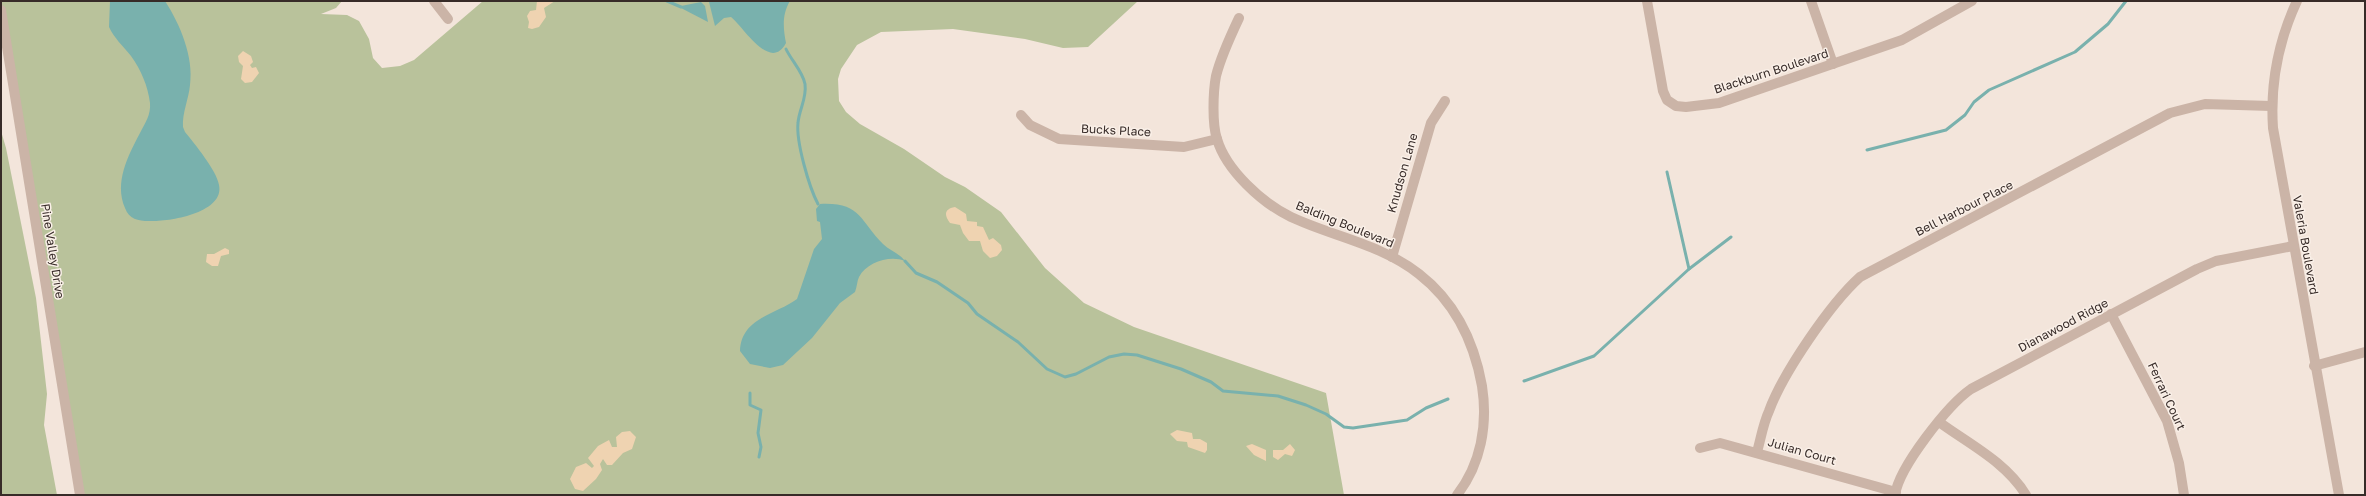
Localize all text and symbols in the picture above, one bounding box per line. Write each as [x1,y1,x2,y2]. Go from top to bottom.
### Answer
street label: Blackburn Boulevard [1712,45,1830,97]
street label: Bucks Place [1081,121,1151,139]
street label: Knudson Lane [1383,131,1421,215]
street label: Bell Harbour Place [1913,177,2015,239]
street label: Valeria Boulevard [2290,194,2322,296]
street label: Balding Boulevard [1294,197,1396,251]
street label: Pine Valley Drive [38,202,68,300]
street label: Dianawood Ridge [2015,295,2111,355]
street label: Ferrari Court [2145,360,2189,433]
street label: Julian Court [1766,434,1838,468]

